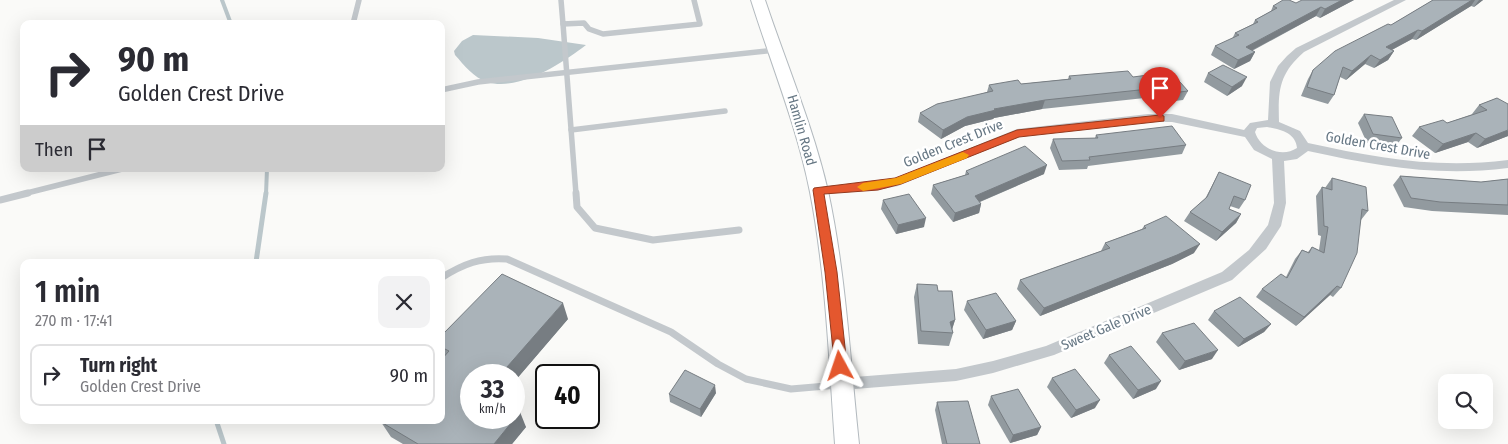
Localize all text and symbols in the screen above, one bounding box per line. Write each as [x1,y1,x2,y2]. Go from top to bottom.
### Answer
text: 90 m [118,38,189,80]
icon: right [35,40,100,105]
pin [1139,67,1181,118]
icon: arrive [1146,74,1174,102]
text: Golden Crest Drive [118,80,284,107]
street label: Hamlin Road [783,93,820,168]
street label: Golden Crest Drive [901,116,1006,171]
street label: Golden Crest Drive [1324,128,1432,163]
icon: arrive [83,135,111,163]
text: Then [35,138,73,161]
text: 1 min [35,274,100,310]
button: close [378,276,430,328]
street label: Sweet Gale Drive [1059,301,1154,354]
text: 270 m · 17:41 [35,311,113,330]
position arrow [813,339,865,391]
text: Turn right [80,354,157,377]
icon: right [37,361,65,389]
text: 90 m [390,364,428,387]
speed limit sign: 40 [535,364,600,429]
map controls [1438,374,1493,429]
button: search [1438,374,1493,429]
text: 33 [481,375,504,405]
text: Golden Crest Drive [80,377,201,396]
text: km/h [479,402,506,416]

